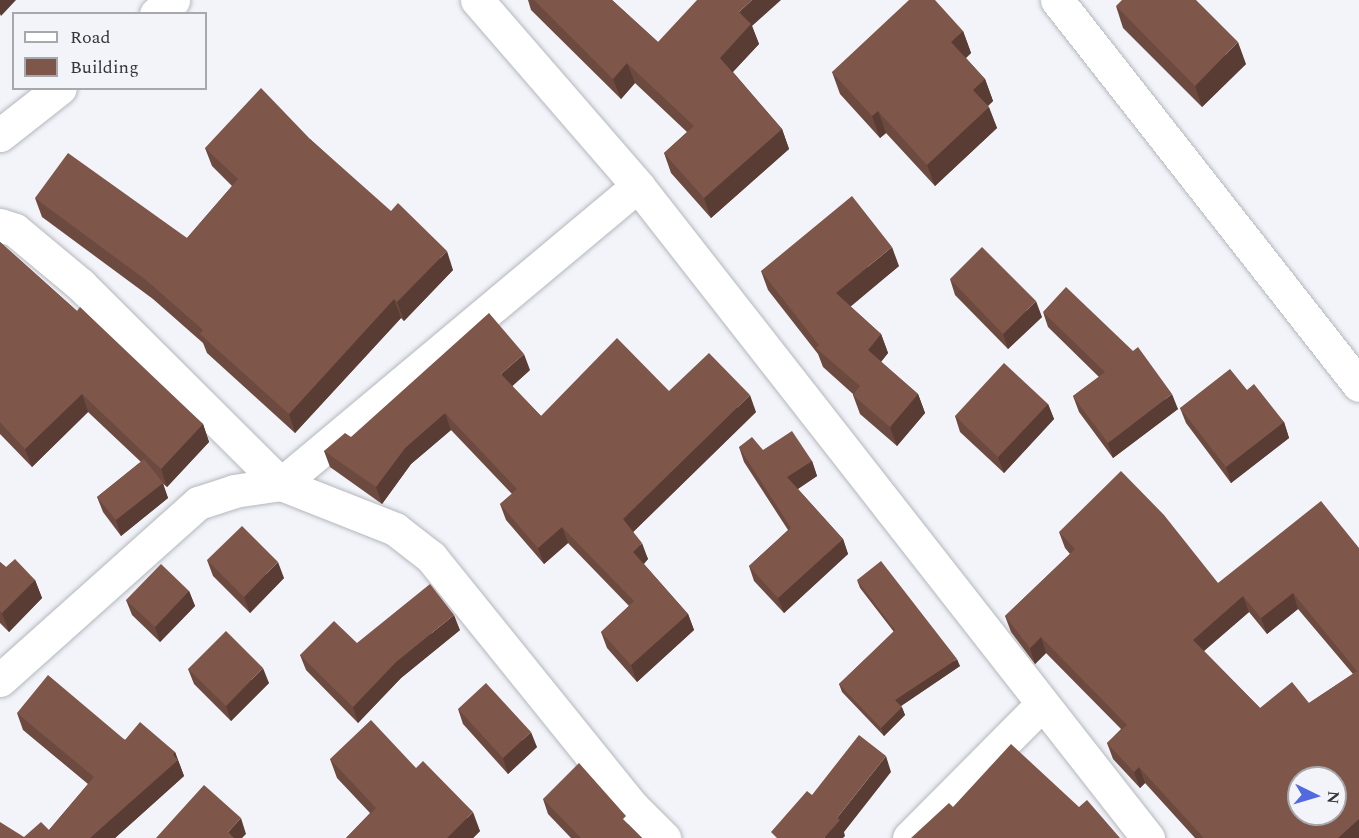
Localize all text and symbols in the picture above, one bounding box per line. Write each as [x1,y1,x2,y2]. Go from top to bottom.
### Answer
legend [12,12,207,90]
text: Road [70,24,111,51]
text: Building [70,54,139,81]
north arrow [1287,766,1347,826]
text: N [1320,790,1345,805]

